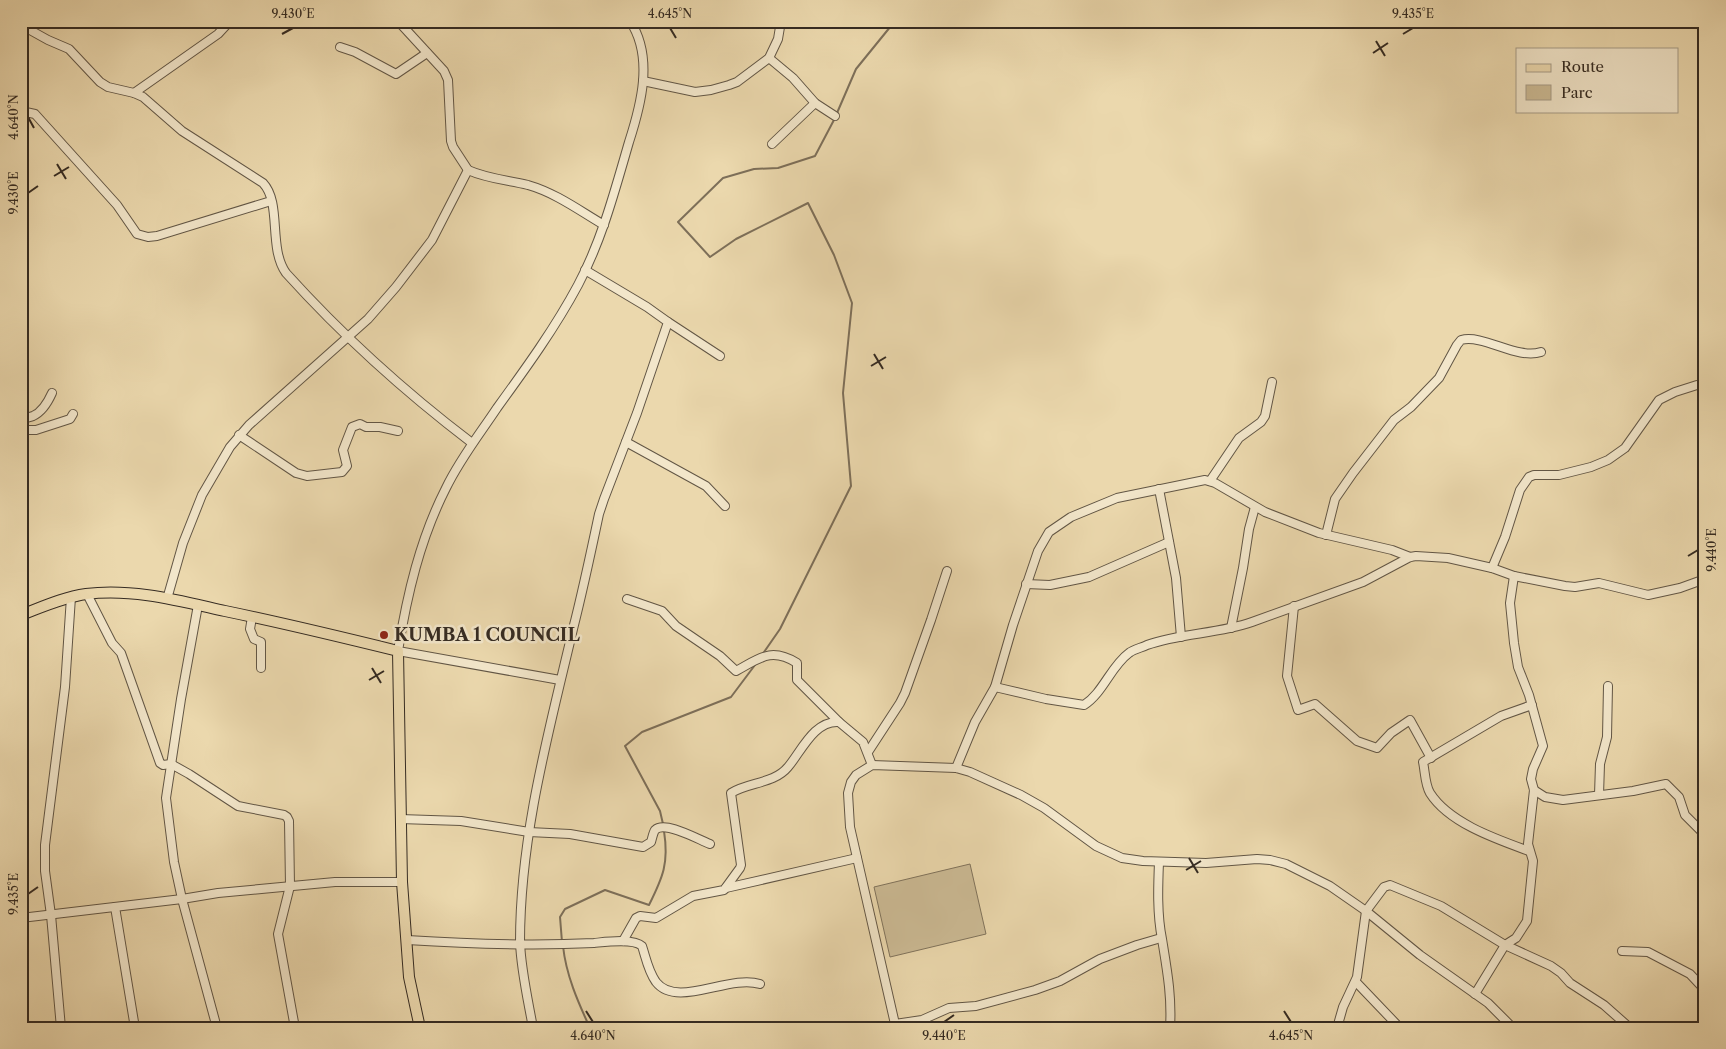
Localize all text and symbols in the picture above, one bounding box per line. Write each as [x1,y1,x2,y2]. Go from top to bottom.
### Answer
text: 9.430°E [271,6,315,21]
text: 4.645°N [648,6,692,21]
text: 9.435°E [1392,6,1434,21]
legend [1516,48,1678,112]
text: Route [1561,57,1604,76]
text: Parc [1561,83,1593,102]
text: 4.640°N [6,94,21,140]
text: 9.430°E [6,171,21,215]
text: 9.440°E [1704,528,1719,572]
place label: KUMBA 1 COUNCIL [394,624,580,646]
marker: KUMBA 1 COUNCIL [378,629,390,641]
text: 9.435°E [6,873,21,915]
text: 4.640°N [570,1028,616,1043]
text: 9.440°E [922,1028,966,1043]
text: 4.645°N [1269,1028,1313,1043]

